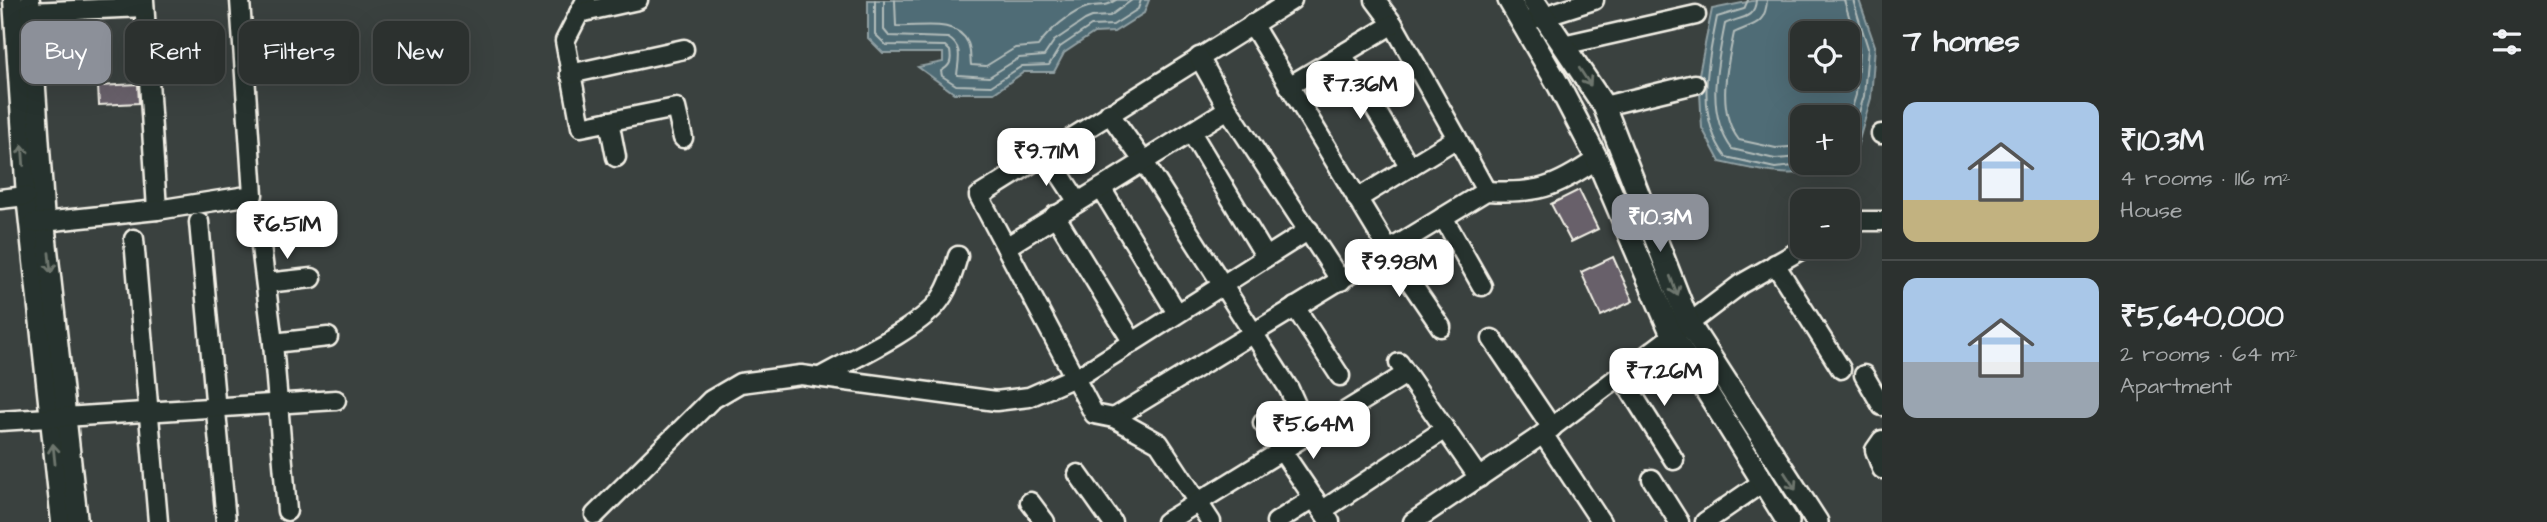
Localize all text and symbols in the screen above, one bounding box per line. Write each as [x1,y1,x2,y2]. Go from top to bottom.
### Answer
chip: Buy [21,21,111,84]
chip: Rent [125,21,225,84]
chip: Filters [239,21,359,84]
chip: New [373,21,469,84]
map controls [1790,21,1860,259]
button: locate [1790,21,1860,91]
text: 7 homes [1903,21,2020,63]
icon: filters [2488,23,2526,61]
pin: ₹7.36M [1303,61,1417,121]
one-way arrow [1578,67,1592,87]
text: ₹7.36M [1322,68,1398,100]
button: + [1790,105,1860,175]
text: ₹10.3M [2120,120,2204,162]
pin: ₹9.71M [989,128,1103,188]
icon: home [1959,130,2043,214]
text: ₹9.71M [1013,135,1079,167]
one-way arrow [16,144,29,167]
text: 4 rooms · 116 m² [2120,162,2291,194]
button: − [1790,189,1860,259]
pin: ₹10.3M [1603,194,1717,254]
text: House [2120,194,2183,226]
text: ₹10.3M [1628,201,1692,233]
pin: ₹6.51M [230,202,344,261]
text: ₹6.51M [252,208,322,240]
pin: ₹9.98M [1342,240,1456,299]
text: ₹9.98M [1361,246,1437,278]
one-way arrow [44,252,57,274]
one-way arrow [1669,274,1682,296]
text: ₹5,640,000 [2120,296,2284,338]
icon: home [1959,306,2043,390]
text: 2 rooms · 64 m² [2120,338,2298,370]
pin: ₹7.26M [1607,348,1721,408]
text: ₹7.26M [1625,355,1703,387]
text: Apartment [2120,370,2232,402]
pin: ₹5.64M [1256,402,1370,461]
text: ₹5.64M [1272,408,1354,440]
one-way arrow [47,443,60,466]
one-way arrow [1783,471,1798,490]

